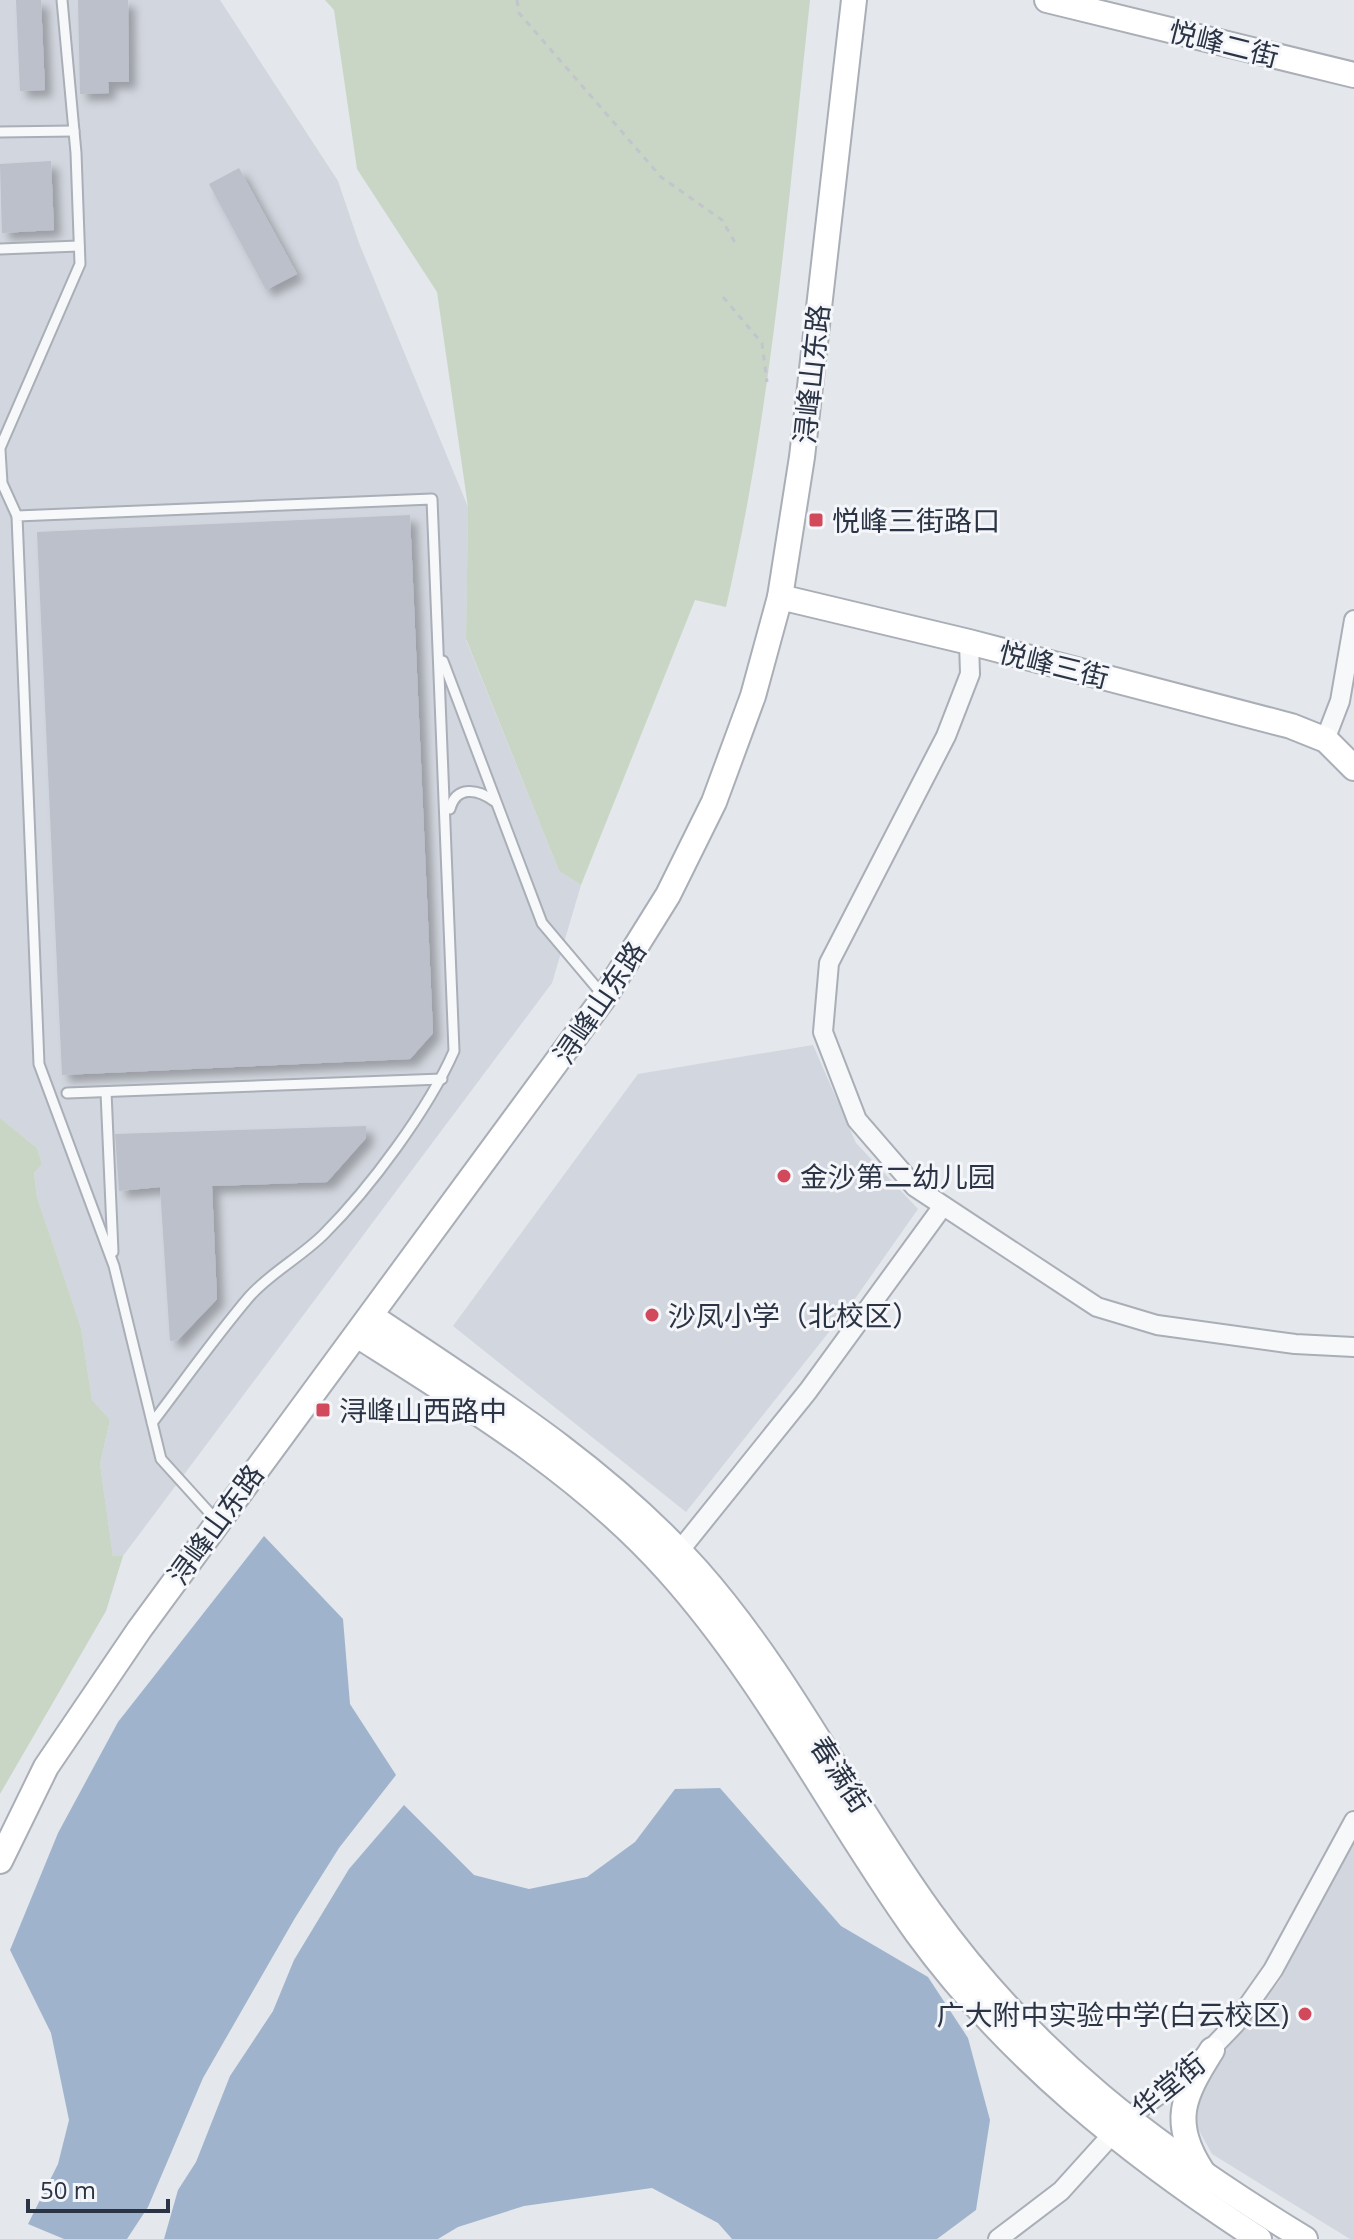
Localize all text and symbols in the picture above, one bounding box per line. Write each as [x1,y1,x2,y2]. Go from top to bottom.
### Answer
street label: 悦峰二街 [1165,11,1283,75]
street label: 浔峰山东路 [785,302,837,446]
place label: 悦峰三街路口 [832,501,1000,539]
marker: 悦峰三街路口 [807,511,825,529]
street label: 悦峰三街 [995,632,1113,696]
street label: 浔峰山东路 [544,933,654,1071]
place label: 金沙第二幼儿园 [800,1157,996,1195]
marker: 金沙第二幼儿园 [775,1167,793,1185]
place label: 沙凤小学（北校区） [668,1296,920,1334]
marker: 沙凤小学（北校区） [643,1306,661,1324]
place label: 浔峰山西路中 [339,1391,507,1429]
marker: 浔峰山西路中 [314,1401,332,1419]
street label: 浔峰山东路 [158,1456,272,1592]
street label: 春满街 [802,1728,880,1820]
place label: 广大附中实验中学(白云校区) [936,1995,1289,2033]
marker: 广大附中实验中学(白云校区) [1296,2005,1314,2023]
street label: 华堂街 [1123,2044,1213,2126]
scale bar [28,2163,168,2213]
text: 50 m [40,2173,96,2206]

